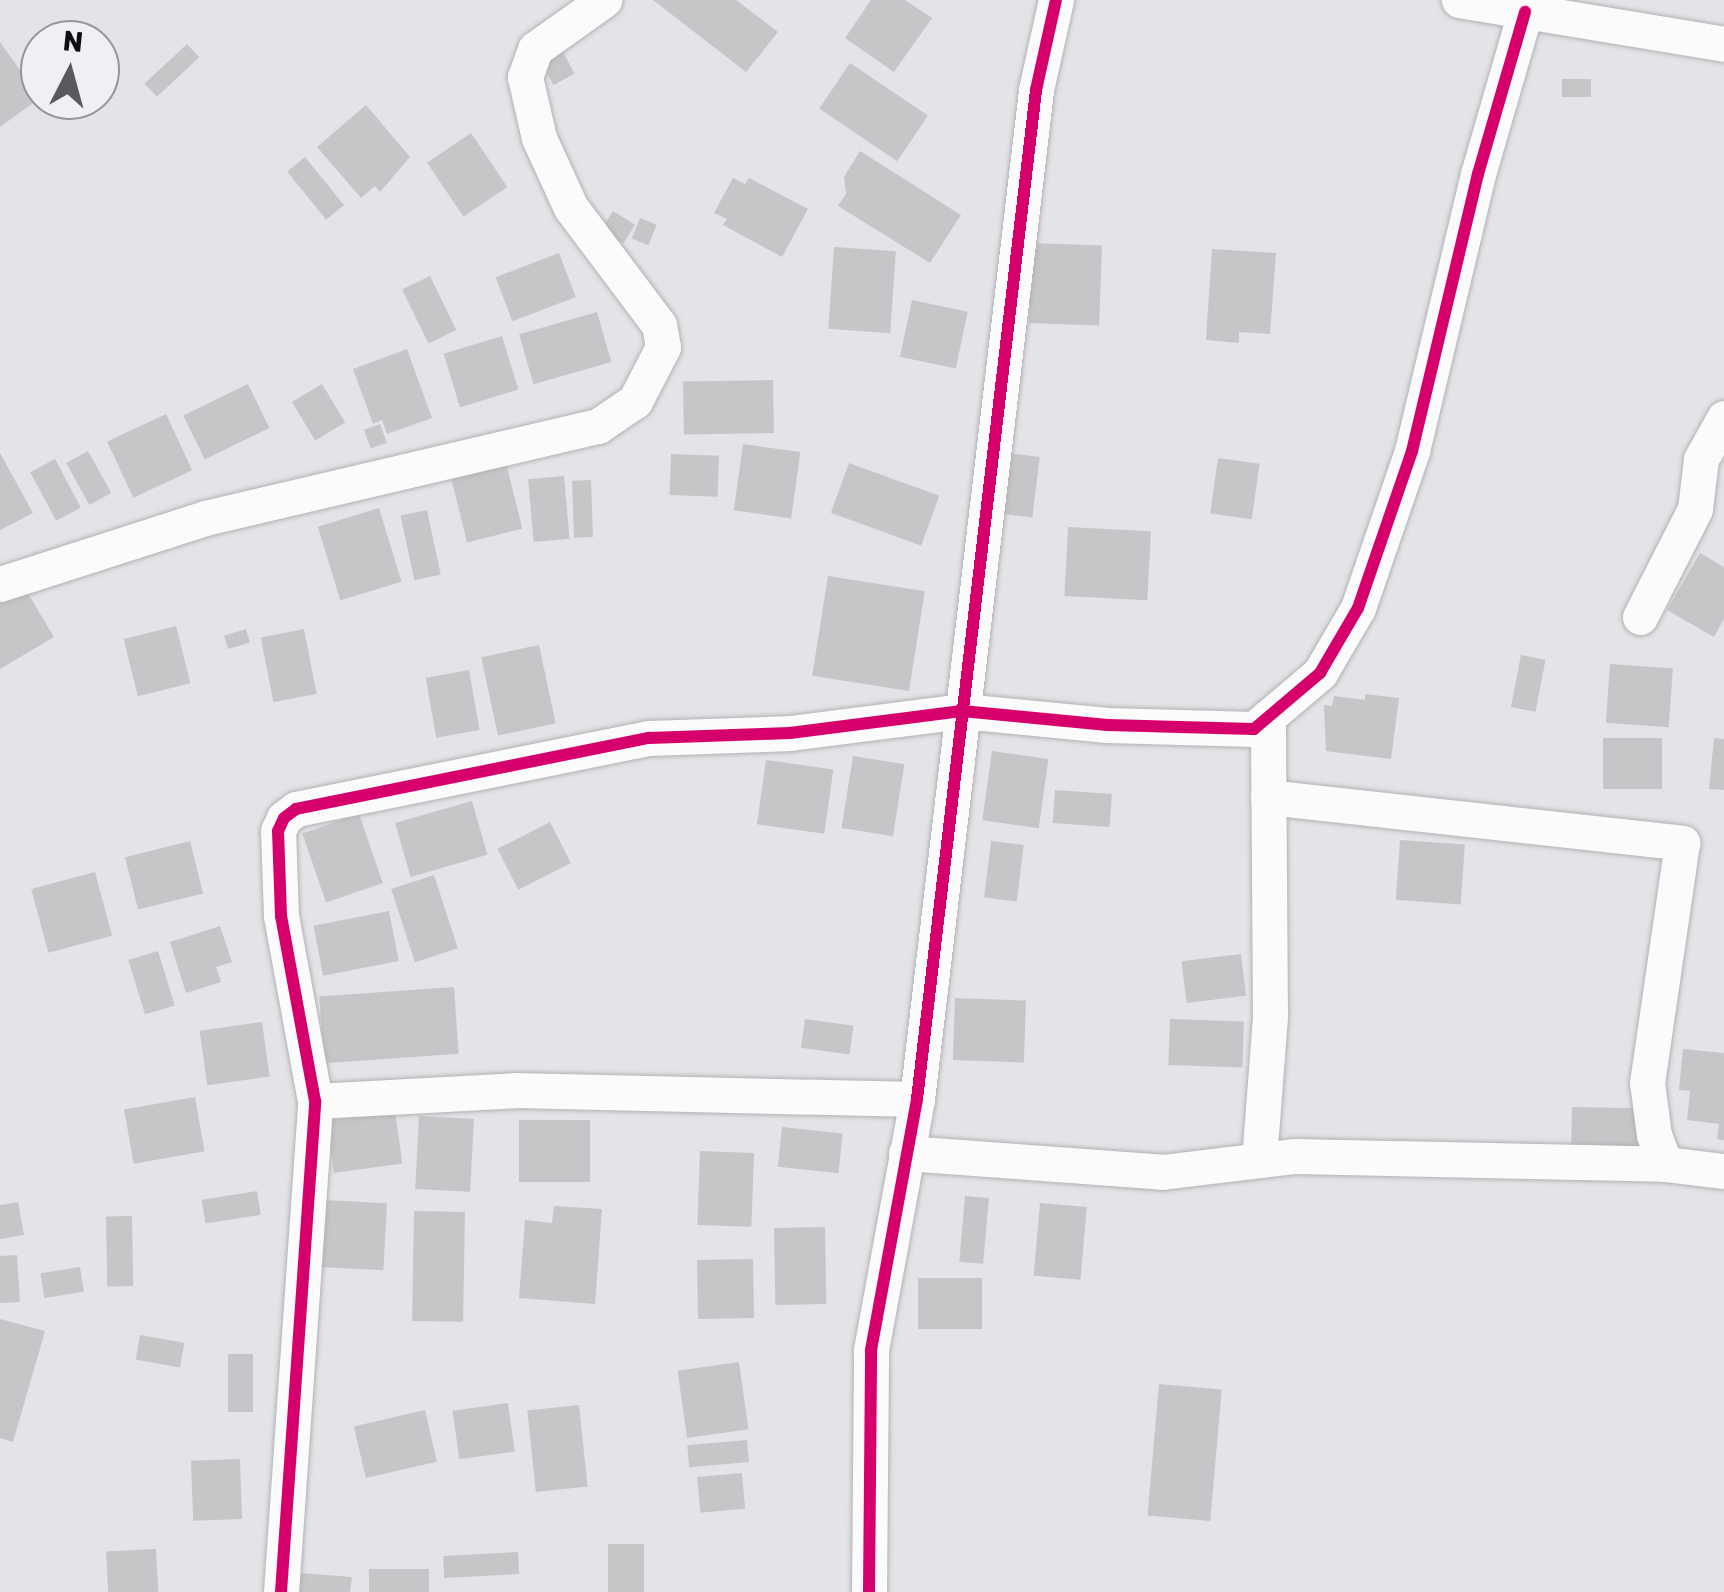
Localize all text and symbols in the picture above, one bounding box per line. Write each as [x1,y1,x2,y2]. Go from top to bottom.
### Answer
north arrow [20,20,120,120]
text: N [61,24,85,59]

